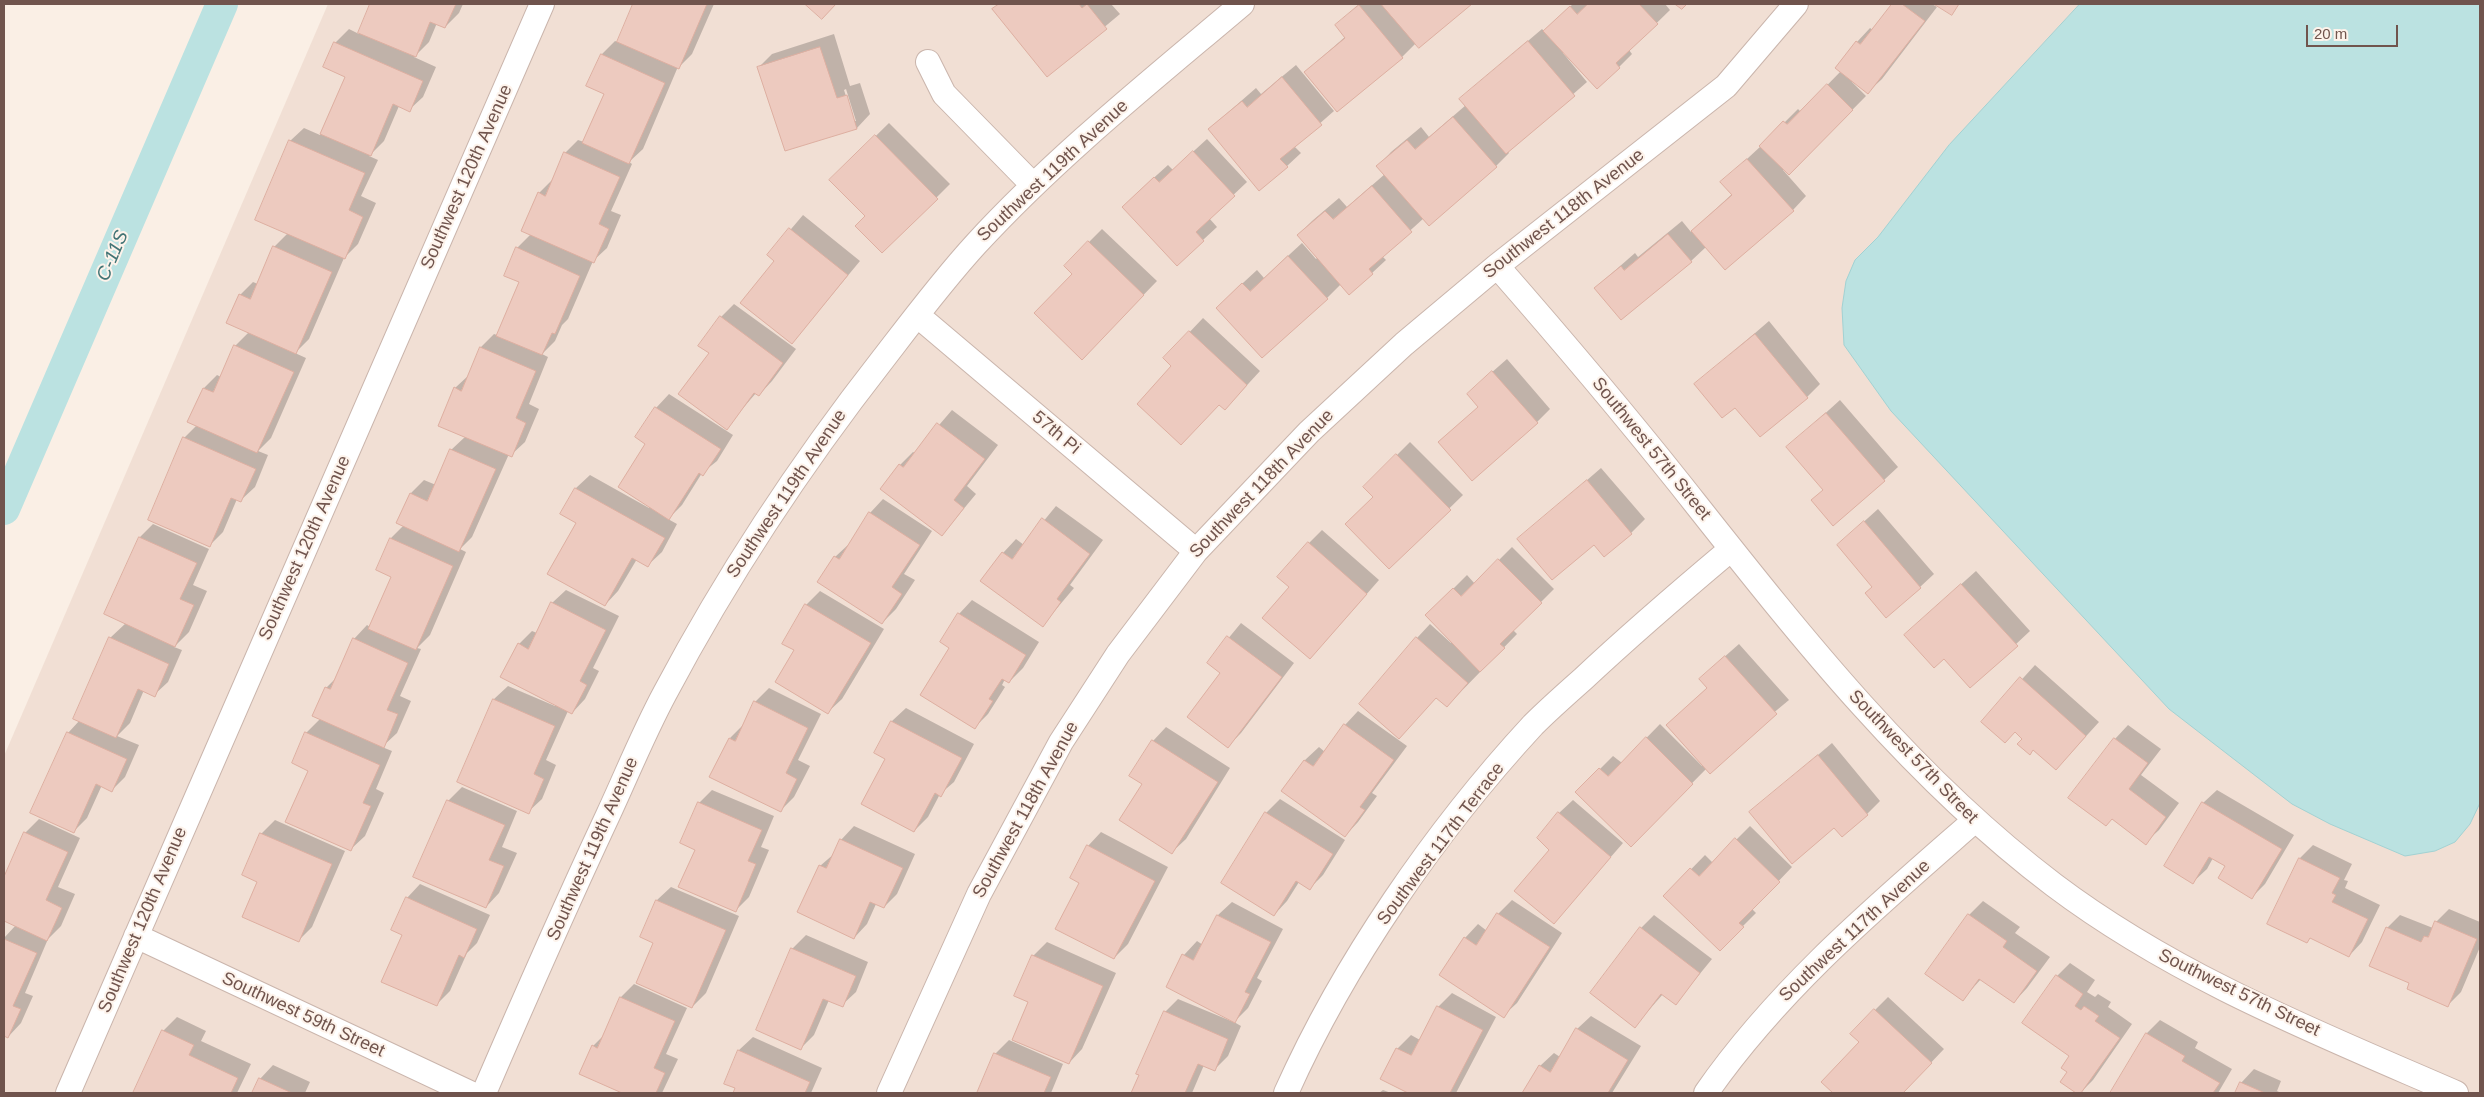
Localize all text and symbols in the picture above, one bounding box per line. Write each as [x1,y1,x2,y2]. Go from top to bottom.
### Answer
scale bar [2309,15,2402,47]
text: 20 m [2314,25,2347,42]
street label: Southwest 120th Avenue [416,81,518,273]
street label: Southwest 119th Avenue [973,95,1133,247]
street label: Southwest 118th Avenue [1479,144,1649,284]
water label: C-11S [92,227,134,285]
street label: Southwest 57th Street [1587,373,1715,525]
street label: Southwest 118th Avenue [1185,405,1339,563]
street label: Southwest 119th Avenue [723,406,851,582]
street label: 57th Pi [1028,407,1084,459]
street label: Southwest 120th Avenue [254,452,356,644]
street label: Southwest 57th Street [1844,686,1982,828]
street label: Southwest 118th Avenue [968,718,1084,902]
street label: Southwest 119th Avenue [543,754,643,944]
street label: Southwest 117th Terrace [1373,759,1509,929]
street label: Southwest 120th Avenue [94,824,192,1016]
street label: Southwest 117th Avenue [1775,855,1935,1007]
street label: Southwest 57th Street [2155,944,2323,1042]
street label: Southwest 59th Street [218,968,388,1062]

